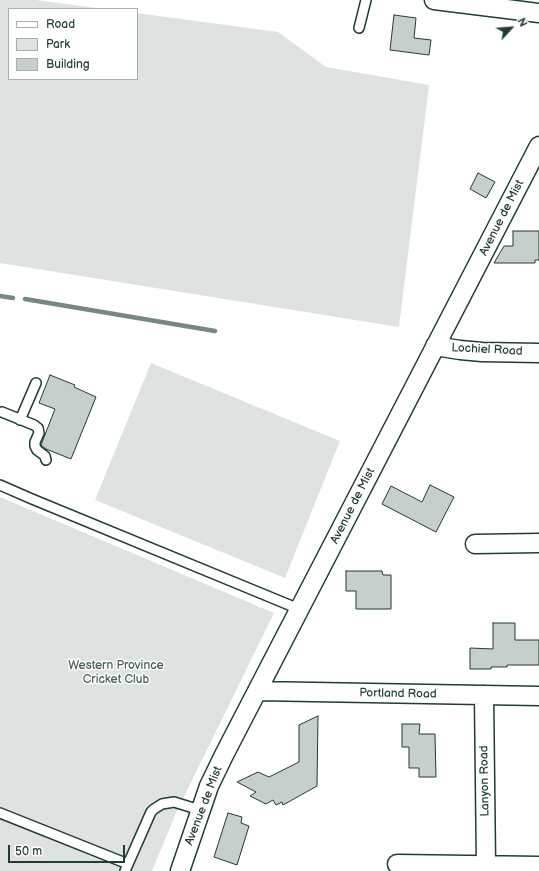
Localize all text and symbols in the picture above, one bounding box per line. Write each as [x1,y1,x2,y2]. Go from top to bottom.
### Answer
legend [8,8,138,80]
north arrow [491,8,531,48]
text: N [515,16,530,29]
text: Road [46,17,75,32]
text: Park [46,37,70,52]
text: Building [46,57,90,72]
street label: Avenue de Mist [477,178,527,258]
street label: Lochiel Road [451,341,523,359]
street label: Avenue de Mist [328,466,378,546]
park label: Western Province Cricket Club [68,659,164,687]
street label: Portland Road [359,686,437,702]
street label: Lanyon Road [477,745,493,817]
street label: Avenue de Mist [182,764,226,848]
scale bar [10,837,127,863]
text: 50 m [15,844,42,859]

